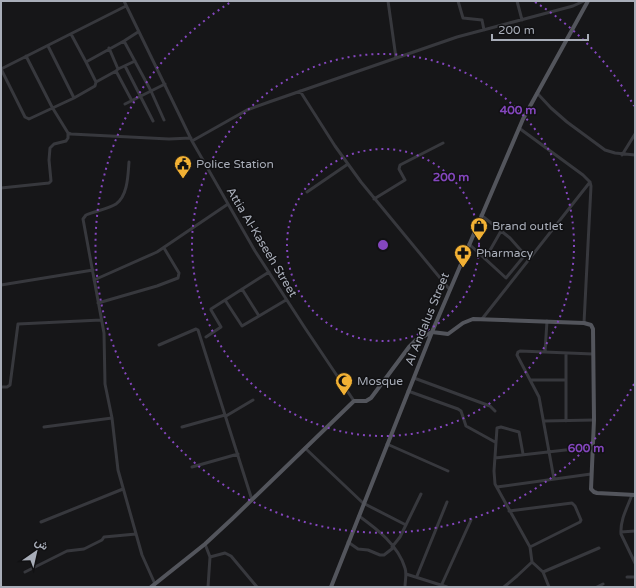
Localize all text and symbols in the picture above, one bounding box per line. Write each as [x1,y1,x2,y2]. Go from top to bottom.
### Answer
scale bar [492,16,588,42]
text: 200 m [498,23,535,37]
text: 400 m [500,103,536,117]
public building icon: Police Station [173,154,193,179]
place label: Police Station [196,157,274,171]
text: 200 m [433,170,469,184]
street label: Attia Al-Kaseeh Street [224,185,301,300]
shop icon: Brand outlet [469,216,489,241]
place label: Brand outlet [492,219,564,233]
centre of rings [376,238,390,252]
pharmacy icon: Pharmacy [453,243,473,268]
place label: Pharmacy [476,246,534,260]
street label: Al Andalus Street [402,270,452,368]
mosque icon: Mosque [334,371,354,396]
place label: Mosque [357,374,403,388]
text: 600 m [568,441,604,455]
north arrow [16,532,56,572]
text: ش [32,535,50,553]

